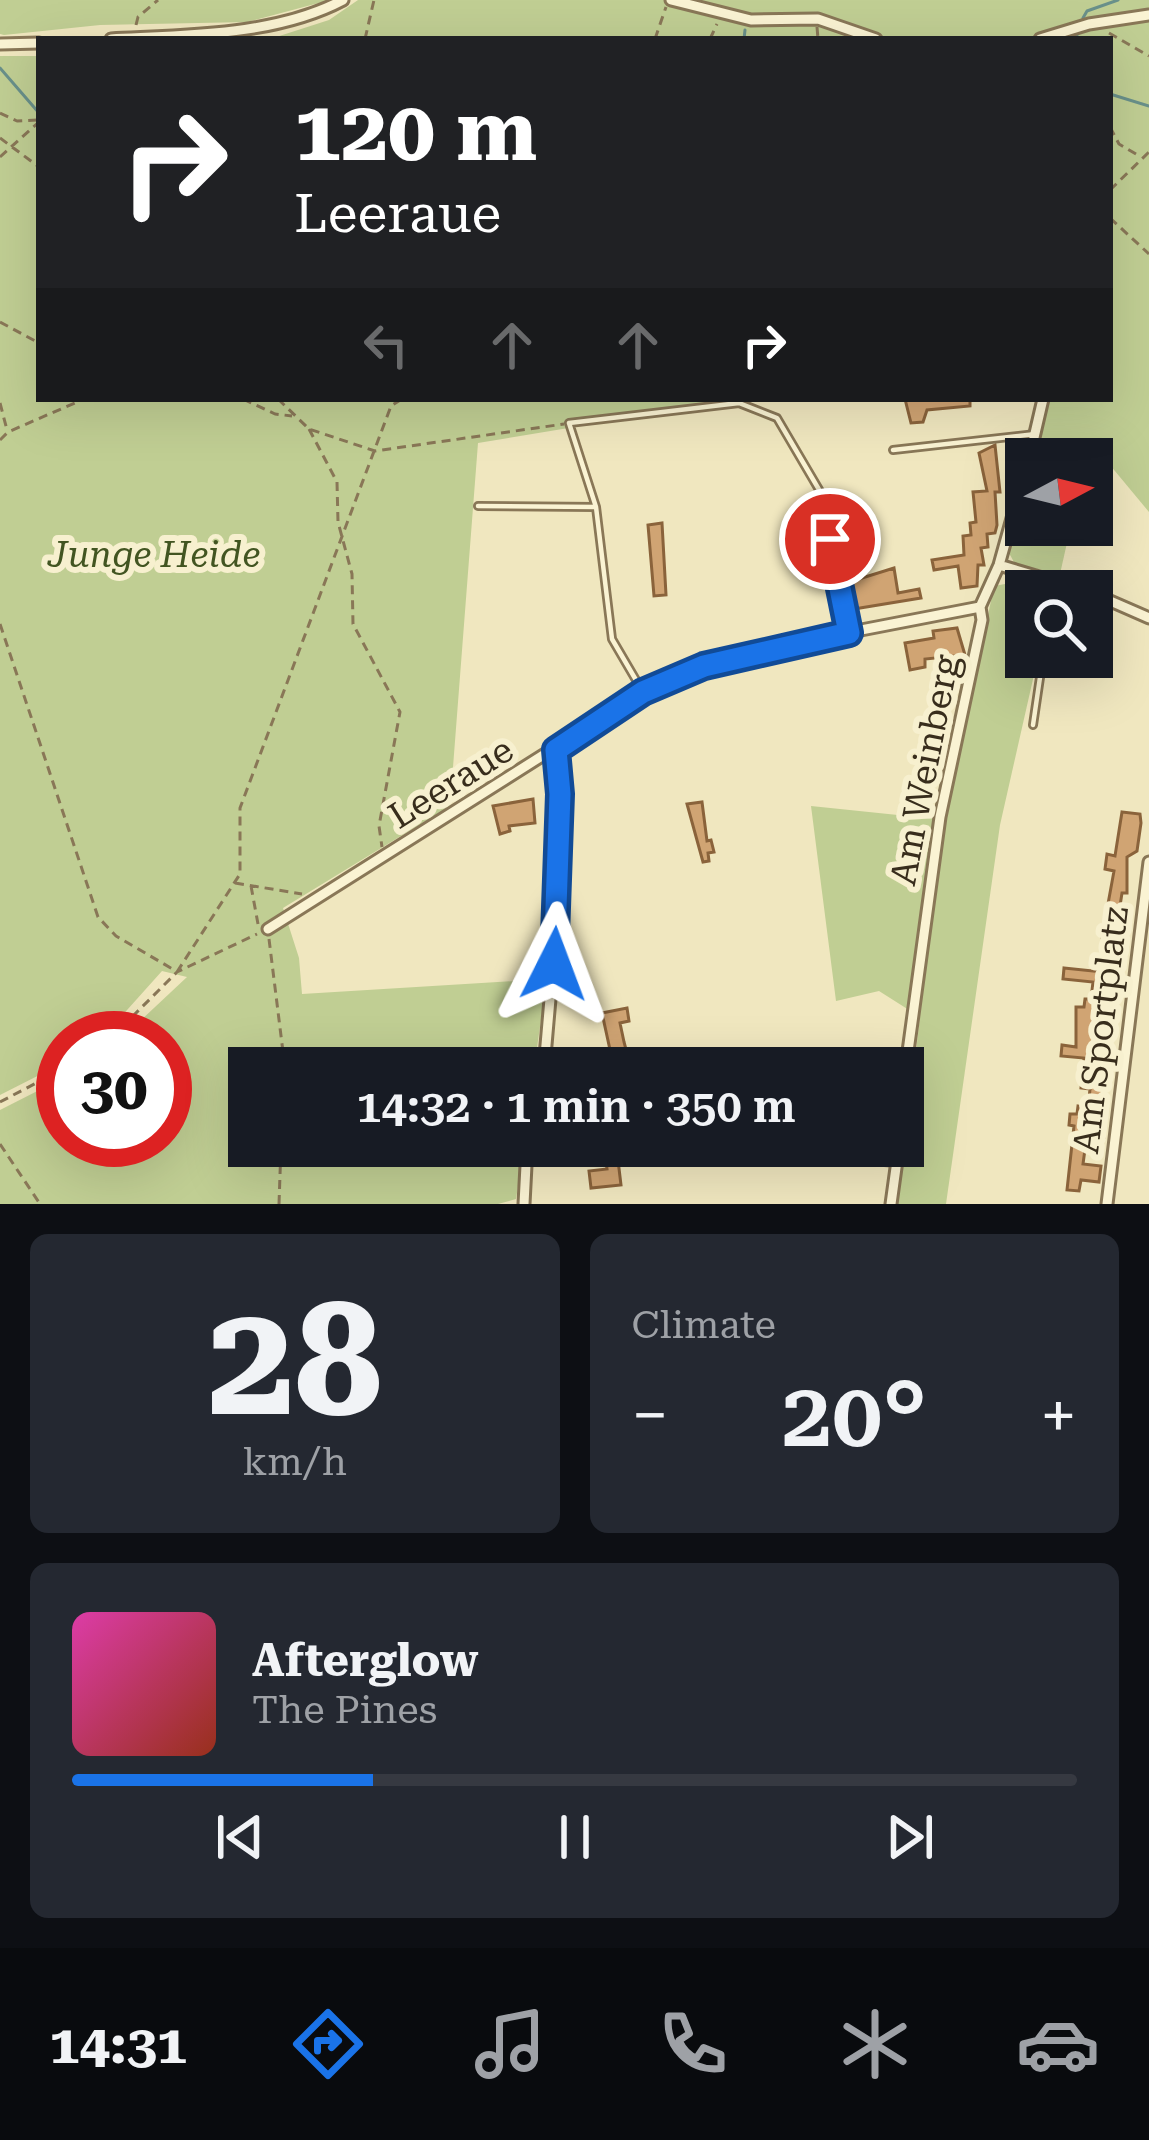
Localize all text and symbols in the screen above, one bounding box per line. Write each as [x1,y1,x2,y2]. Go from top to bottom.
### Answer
text: 120 m [294,82,537,180]
icon: right [96,84,252,240]
text: Leeraue [294,182,501,245]
icon: left [353,312,419,378]
icon: ahead [479,312,545,378]
icon: ahead [605,312,671,378]
icon: right [731,312,797,378]
north arrow [1005,438,1113,546]
map controls [1005,438,1113,678]
pin [779,488,881,590]
icon: arrive [797,506,863,572]
park label: Junge Heide [47,534,260,576]
button: search [1005,570,1113,678]
street label: Am Weinberg [882,651,968,889]
street label: Leeraue [381,729,521,837]
position arrow [491,901,617,1027]
street label: Am Sportplatz [1065,904,1137,1156]
speed limit sign: 30 [36,1011,192,1167]
text: 14:32 · 1 min · 350 m [356,1080,796,1133]
text: 28 [207,1269,382,1452]
text: Climate [632,1302,776,1348]
text: 20° [782,1363,927,1468]
text: − [632,1377,668,1454]
text: + [1040,1377,1077,1454]
text: km/h [243,1439,347,1485]
text: Afterglow [252,1634,478,1687]
text: The Pines [252,1687,437,1733]
icon: previous [207,1804,273,1870]
icon: pause [542,1804,608,1870]
icon: next [877,1804,943,1870]
icon: directions [286,2002,370,2086]
icon: music [468,2002,552,2086]
icon: phone [651,2002,735,2086]
icon: climate [833,2002,917,2086]
icon: car [1016,2002,1100,2086]
text: 14:31 [49,2013,187,2076]

